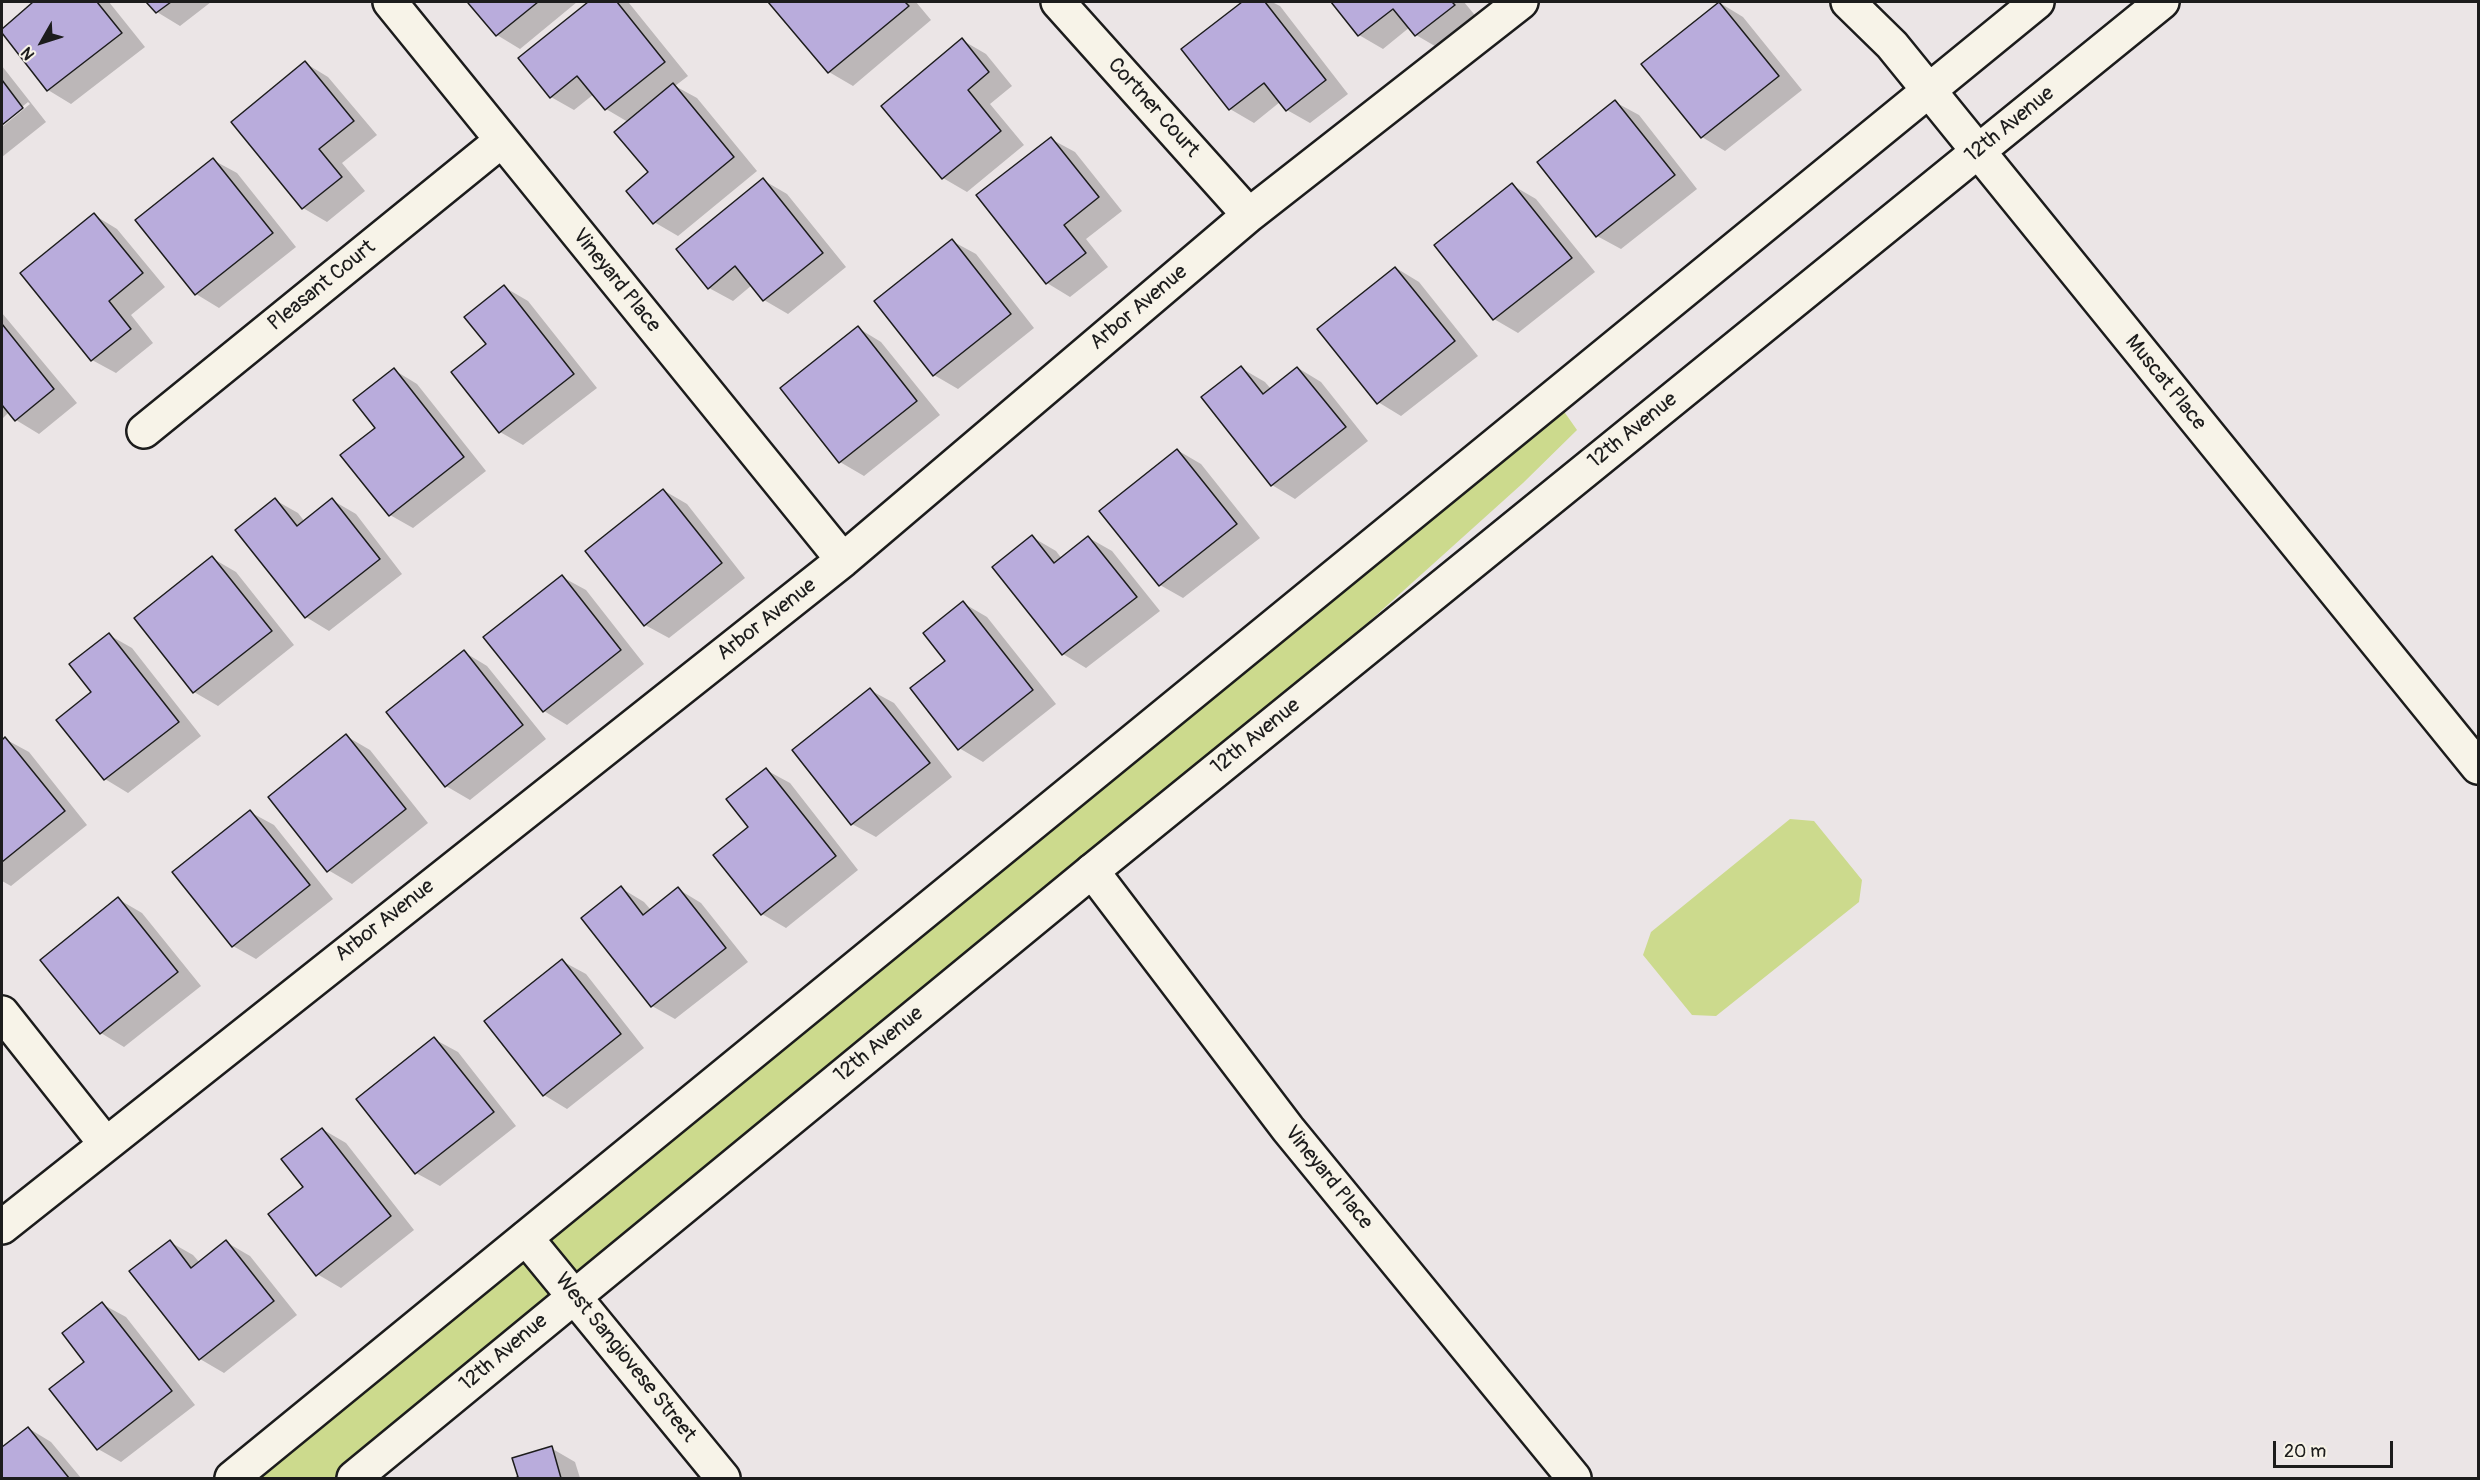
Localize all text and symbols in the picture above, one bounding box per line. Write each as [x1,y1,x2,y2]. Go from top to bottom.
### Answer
north arrow [12,12,72,72]
text: N [17,43,39,64]
street label: Cortner Court [1102,53,1204,163]
street label: 12th Avenue [1960,81,2060,169]
street label: Vineyard Place [566,224,666,338]
street label: Pleasant Court [263,235,381,337]
street label: Arbor Avenue [1085,260,1193,356]
street label: Muscat Place [2119,330,2211,436]
street label: 12th Avenue [1583,387,1683,475]
street label: Arbor Avenue [712,573,822,667]
street label: 12th Avenue [1206,693,1306,781]
street label: Arbor Avenue [330,874,440,968]
street label: 12th Avenue [829,1001,929,1089]
street label: Vineyard Place [1278,1121,1378,1235]
street label: West Sangiovese Street [549,1268,701,1448]
street label: 12th Avenue [455,1309,553,1397]
scale bar [2276,1429,2396,1467]
text: 20 m [2284,1440,2326,1463]

